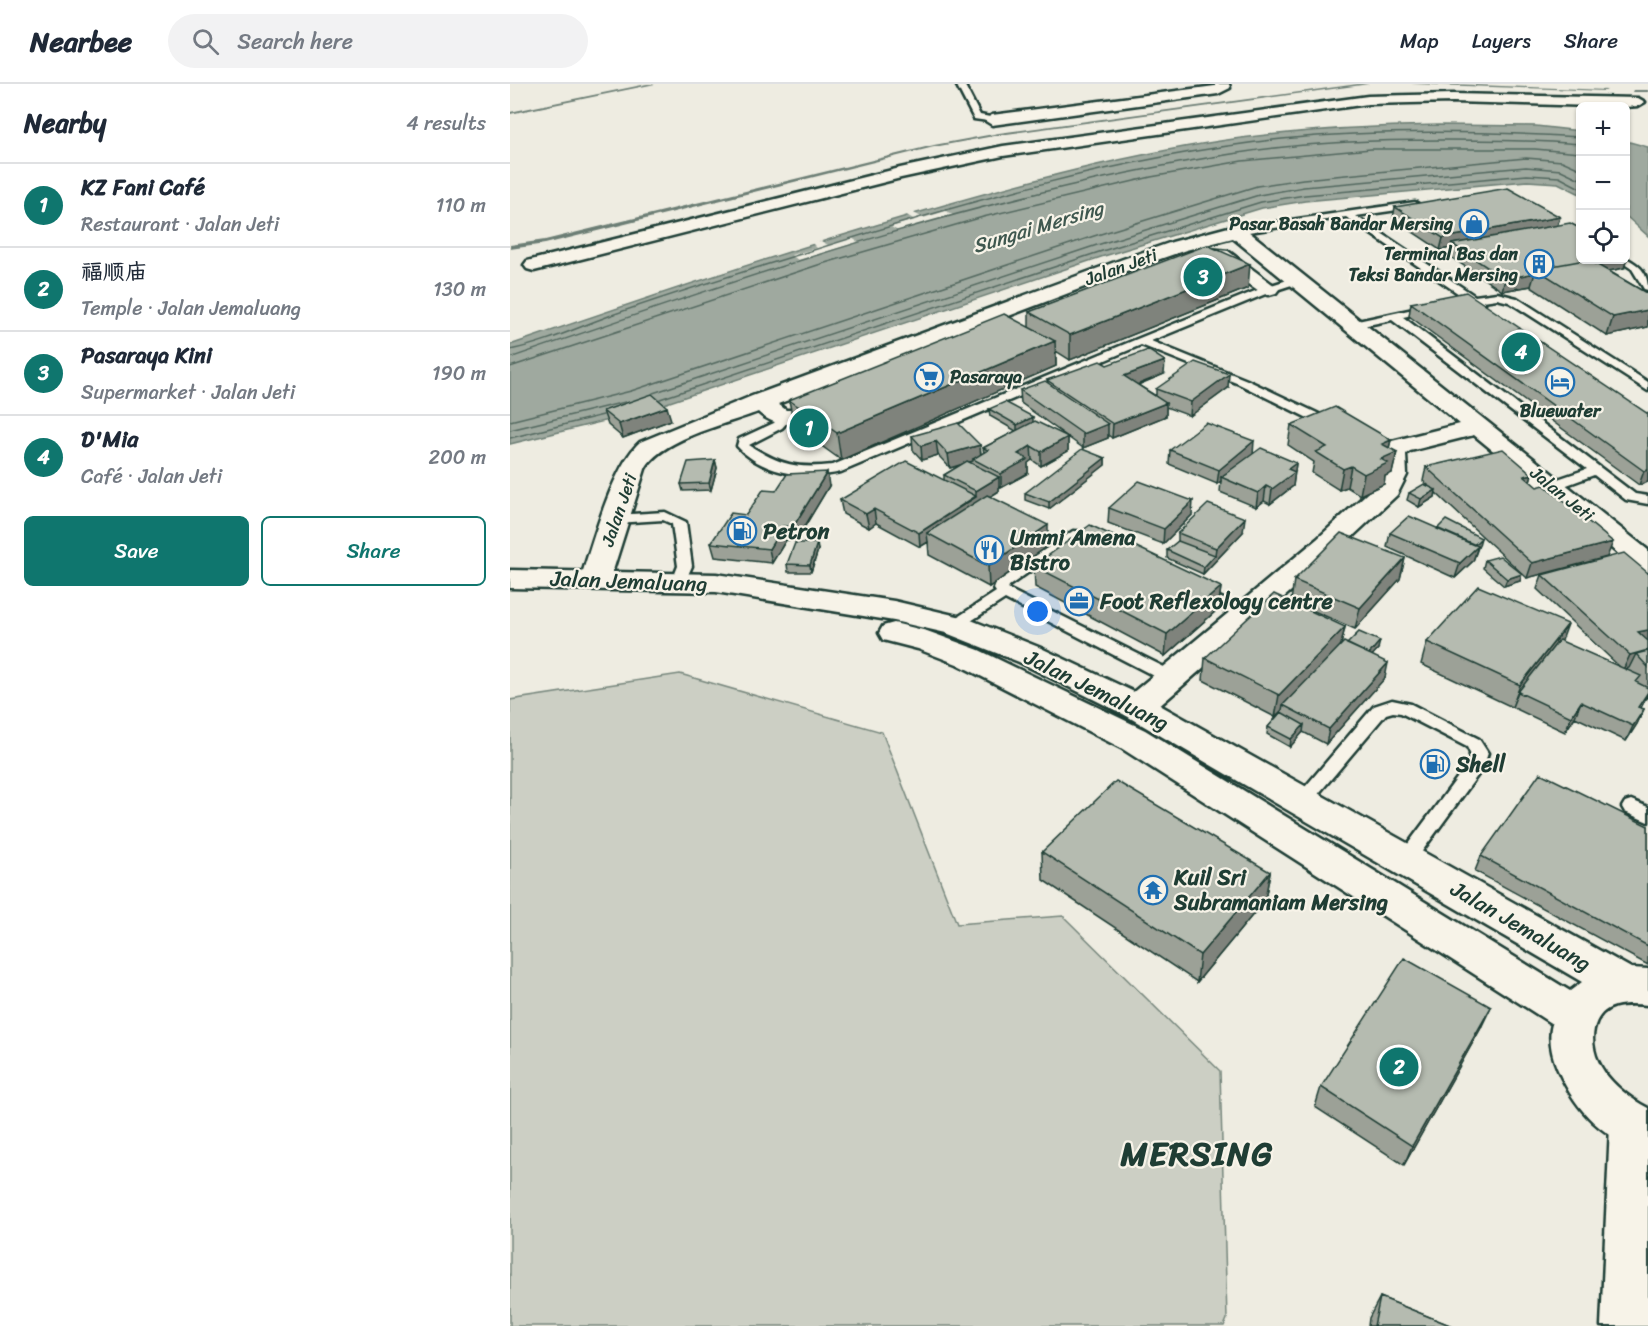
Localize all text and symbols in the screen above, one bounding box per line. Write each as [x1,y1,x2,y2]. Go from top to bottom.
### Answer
search box [168,14,588,68]
text: Nearbee [30,17,132,66]
text: Search here [237,22,353,61]
text: Map [1400,22,1439,60]
text: Layers [1472,22,1531,60]
text: Share [1564,22,1618,60]
icon: search [189,25,222,58]
text: Nearby [24,100,106,146]
map controls [1576,102,1630,264]
button: + [1576,102,1630,156]
text: 4 results [406,106,486,141]
button: − [1576,156,1630,210]
text: KZ Fani Café [81,168,205,207]
text: 1 [39,188,48,223]
text: 110 m [436,188,486,223]
water label: Sungai Mersing [968,190,1110,264]
text: Restaurant · Jalan Jeti [81,207,279,242]
place label: Pasar Basah Bandar Mersing [1229,208,1453,240]
shop icon: Pasar Basah Bandar Mersing [1458,208,1490,240]
button: locate [1576,210,1630,264]
place label: Terminal Bas dan Teksi Bandar Mersing [1349,238,1518,291]
street label: Jalan Jeti [1079,239,1163,295]
building icon: Terminal Bas dan Teksi Bandar Mersing [1523,248,1555,280]
text: 福顺庙 [81,252,147,291]
pin: 3 [1184,254,1222,300]
text: 2 [38,272,49,307]
text: 130 m [433,272,486,307]
text: Temple · Jalan Jemaluang [81,291,301,326]
pin: 4 [1502,330,1540,374]
text: Pasaraya Kini [81,336,212,375]
text: 3 [38,356,49,391]
text: 190 m [432,356,486,391]
supermarket icon: Pasaraya [913,361,945,393]
place label: Pasaraya [950,361,1022,393]
hotel icon: Bluewater [1544,366,1576,398]
text: Supermarket · Jalan Jeti [81,375,295,410]
place label: Bluewater [1520,395,1602,427]
pin: 1 [790,406,828,450]
text: D'Mia [81,420,138,459]
text: 4 [37,440,50,475]
text: 200 m [429,440,486,475]
street label: Jalan Jeti [1522,457,1602,531]
text: Café · Jalan Jeti [81,459,222,494]
street label: Jalan Jeti [591,468,647,552]
place label: Petron [763,512,829,551]
fuel station icon: Petron [726,515,758,547]
button: Save [24,516,249,586]
button: Share [261,516,486,586]
place label: Ummi Amena Bistro [1010,518,1137,582]
restaurant icon: Ummi Amena Bistro [973,534,1005,566]
street label: Jalan Jemaluang [549,559,708,603]
place label: Foot Reflexology centre [1099,582,1333,621]
office icon: Foot Reflexology centre [1063,585,1095,617]
your location [1023,597,1052,626]
street label: Jalan Jemaluang [1017,638,1176,742]
place label: Shell [1455,745,1506,784]
fuel station icon: Shell [1419,748,1451,780]
place label: Kuil Sri Subramaniam Mersing [1173,858,1388,922]
street label: Jalan Jemaluang [1442,869,1599,982]
temple icon: Kuil Sri Subramaniam Mersing [1137,874,1169,906]
pin: 2 [1380,1044,1418,1090]
district label: MERSING [1120,1125,1274,1183]

